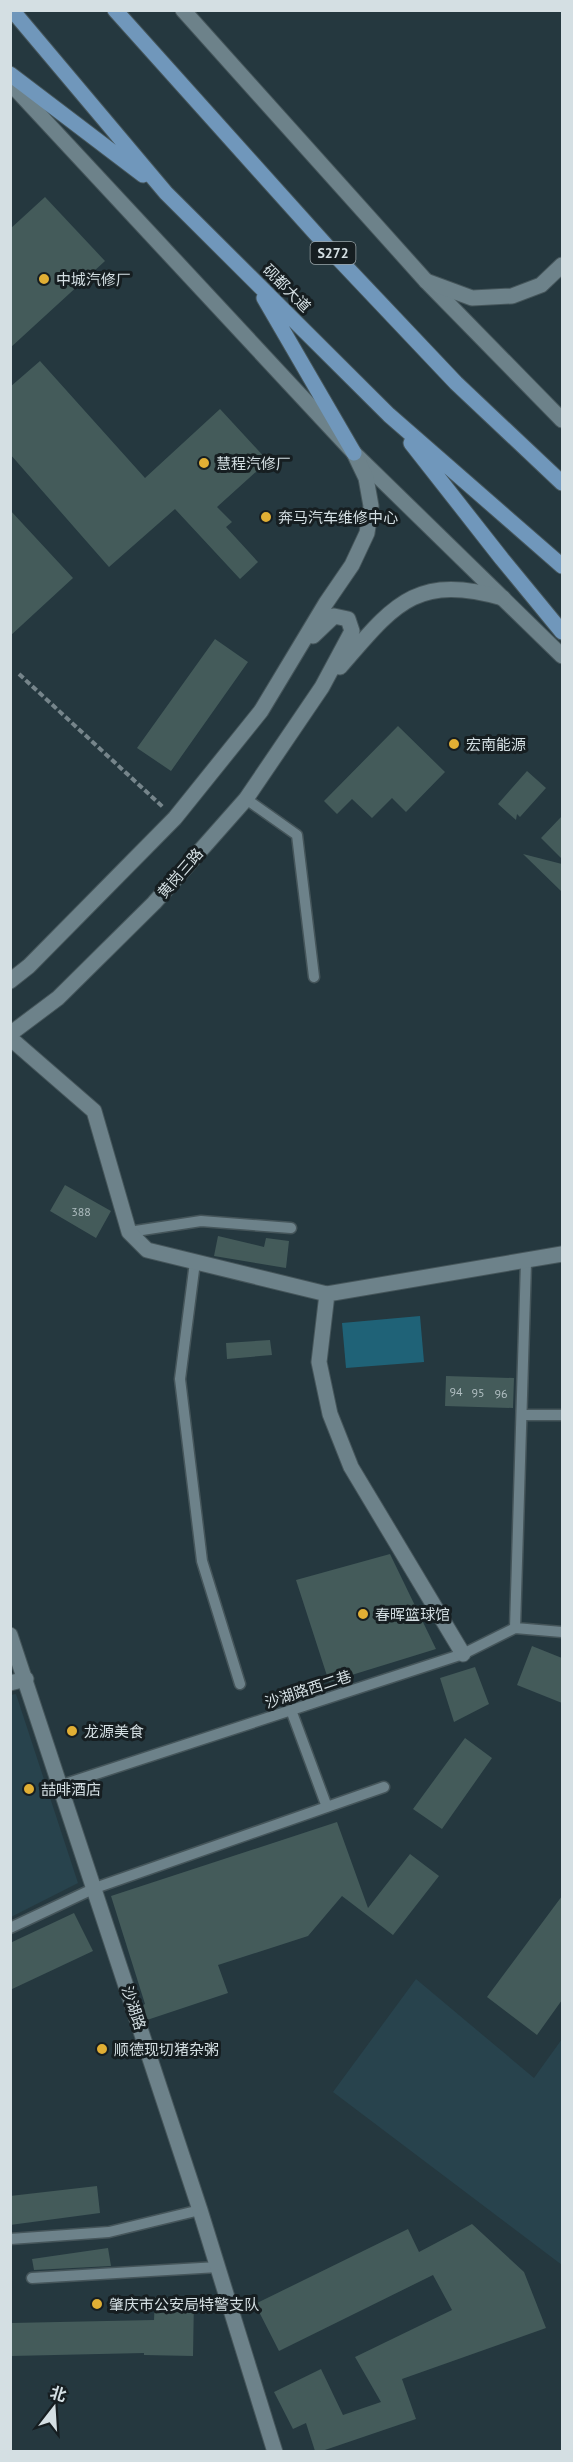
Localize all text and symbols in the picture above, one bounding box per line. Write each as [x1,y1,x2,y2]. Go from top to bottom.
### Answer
road number: S272 [310,242,356,264]
street label: 砚都大道 [259,260,315,316]
place label: 中城汽修厂 [56,270,131,289]
marker: 中城汽修厂 [37,272,51,286]
place label: 慧程汽修厂 [216,454,291,473]
marker: 慧程汽修厂 [197,456,211,470]
place label: 奔马汽车维修中心 [278,508,398,527]
marker: 奔马汽车维修中心 [259,510,273,524]
place label: 宏南能源 [466,735,526,754]
marker: 宏南能源 [447,737,461,751]
street label: 黄岗三路 [153,844,207,902]
house number: 388 [71,1204,91,1219]
house number: 94 [449,1384,463,1399]
house number: 95 [471,1385,485,1400]
house number: 96 [494,1386,508,1401]
place label: 春晖篮球馆 [375,1605,450,1624]
marker: 春晖篮球馆 [356,1607,370,1621]
street label: 沙湖路西二巷 [262,1666,354,1712]
place label: 龙源美食 [84,1722,144,1741]
marker: 龙源美食 [65,1724,79,1738]
place label: 喆啡酒店 [41,1780,101,1799]
marker: 喆啡酒店 [22,1782,36,1796]
street label: 沙湖路 [118,1984,150,2032]
place label: 顺德现切猪杂粥 [114,2040,219,2059]
marker: 顺德现切猪杂粥 [95,2042,109,2056]
place label: 肇庆市公安局特警支队 [109,2295,259,2314]
marker: 肇庆市公安局特警支队 [90,2297,104,2311]
north arrow [24,2378,84,2438]
text: 北 [48,2382,69,2406]

